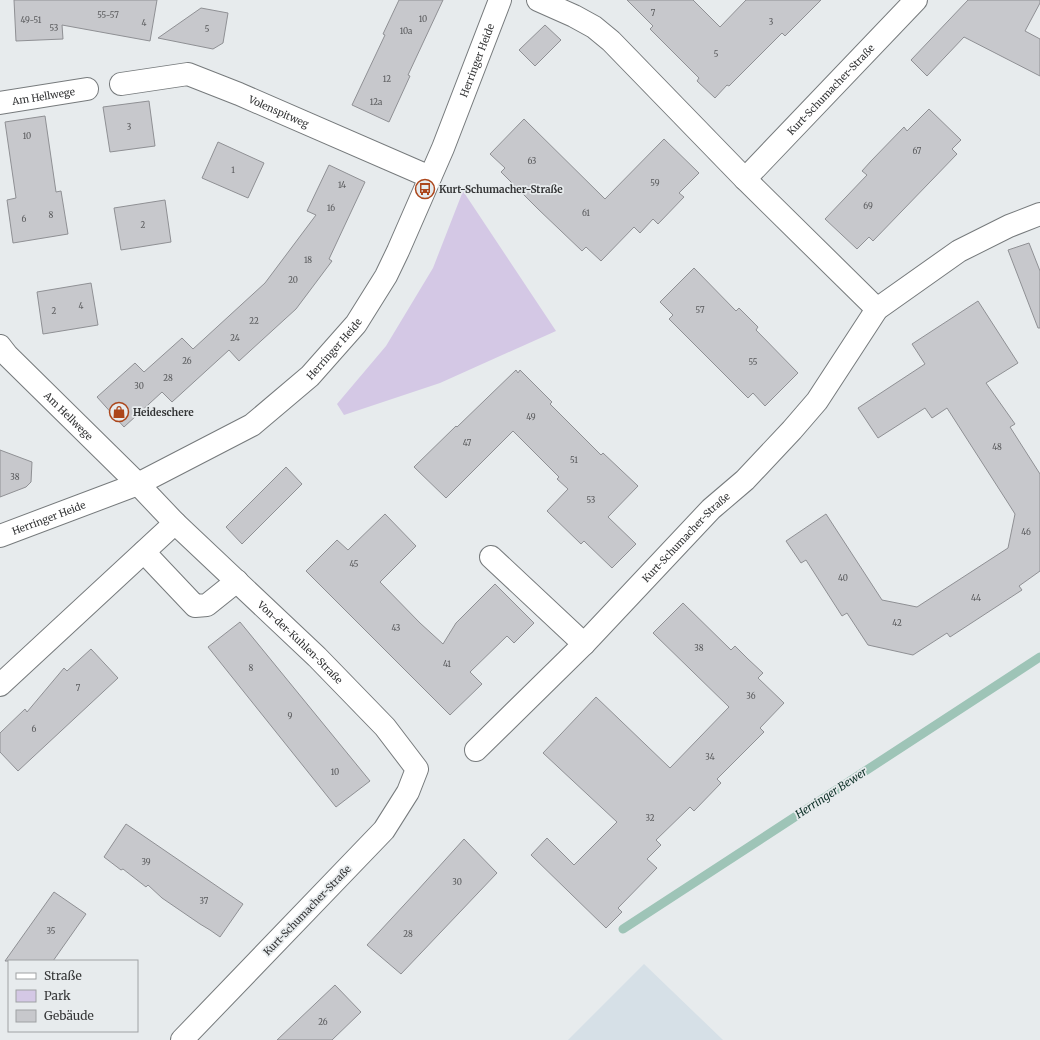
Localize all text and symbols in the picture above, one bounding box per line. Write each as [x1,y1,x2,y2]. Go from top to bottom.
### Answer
house number: 7 [651,8,656,18]
house number: 55-57 [97,10,119,20]
house number: 10 [419,14,427,24]
house number: 49-51 [21,15,42,25]
house number: 3 [769,17,774,27]
house number: 4 [142,18,147,28]
street label: Herringer Heide [457,22,497,99]
house number: 53 [50,23,59,33]
house number: 5 [205,24,210,34]
house number: 10a [400,26,413,36]
street label: Kurt-Schumacher-Straße [785,42,877,138]
house number: 5 [714,49,719,59]
house number: 12 [383,74,391,84]
street label: Am Hellwege [10,85,76,108]
street label: Volenspitweg [246,93,311,131]
house number: 12a [370,97,383,107]
house number: 3 [127,122,132,132]
house number: 10 [23,131,31,141]
house number: 67 [913,146,922,156]
house number: 63 [528,156,537,166]
house number: 1 [231,165,235,175]
bus stop icon: Kurt-Schumacher-Straße [414,178,436,200]
house number: 59 [650,178,660,188]
house number: 14 [338,180,346,190]
place label: Kurt-Schumacher-Straße [439,183,563,196]
house number: 69 [863,201,873,211]
house number: 16 [327,203,335,213]
house number: 61 [582,208,590,218]
house number: 8 [49,210,54,220]
house number: 6 [22,214,27,224]
house number: 2 [141,220,146,230]
house number: 18 [304,255,312,265]
house number: 20 [288,275,298,285]
house number: 4 [79,301,84,311]
house number: 57 [696,305,705,315]
house number: 2 [52,306,57,316]
house number: 22 [249,316,259,326]
street label: Herringer Heide [304,316,365,383]
house number: 24 [230,333,240,343]
house number: 26 [182,356,192,366]
house number: 55 [749,357,758,367]
house number: 28 [163,373,173,383]
house number: 30 [134,381,144,391]
street label: Am Hellwege [40,389,96,443]
shop icon: Heideschere [108,401,130,423]
place label: Heideschere [133,406,194,419]
house number: 49 [526,412,536,422]
house number: 47 [463,438,472,448]
house number: 48 [992,442,1002,452]
house number: 51 [570,455,578,465]
house number: 38 [10,472,20,482]
street label: Kurt-Schumacher-Straße [639,490,733,585]
house number: 53 [587,495,596,505]
street label: Herringer Heide [10,498,87,538]
house number: 46 [1021,527,1031,537]
house number: 45 [350,559,359,569]
house number: 40 [838,573,848,583]
house number: 44 [971,593,981,603]
street label: Von-der-Kuhlen-Straße [254,598,345,687]
house number: 42 [892,618,902,628]
house number: 43 [392,623,401,633]
house number: 38 [694,643,704,653]
house number: 41 [443,659,451,669]
house number: 8 [249,663,254,673]
house number: 7 [76,683,81,693]
house number: 36 [746,691,756,701]
house number: 9 [288,711,293,721]
house number: 6 [32,724,37,734]
house number: 34 [705,752,715,762]
water label: Herringer Bewer [792,764,870,822]
house number: 10 [331,767,339,777]
house number: 32 [645,813,655,823]
house number: 39 [141,857,151,867]
street label: Kurt-Schumacher-Straße [261,862,354,958]
house number: 30 [452,877,462,887]
house number: 37 [200,896,209,906]
house number: 35 [47,926,56,936]
house number: 28 [403,929,413,939]
legend [8,960,138,1032]
text: Straße [44,968,82,983]
text: Park [44,988,71,1003]
text: Gebäude [44,1008,94,1023]
house number: 26 [318,1017,328,1027]

